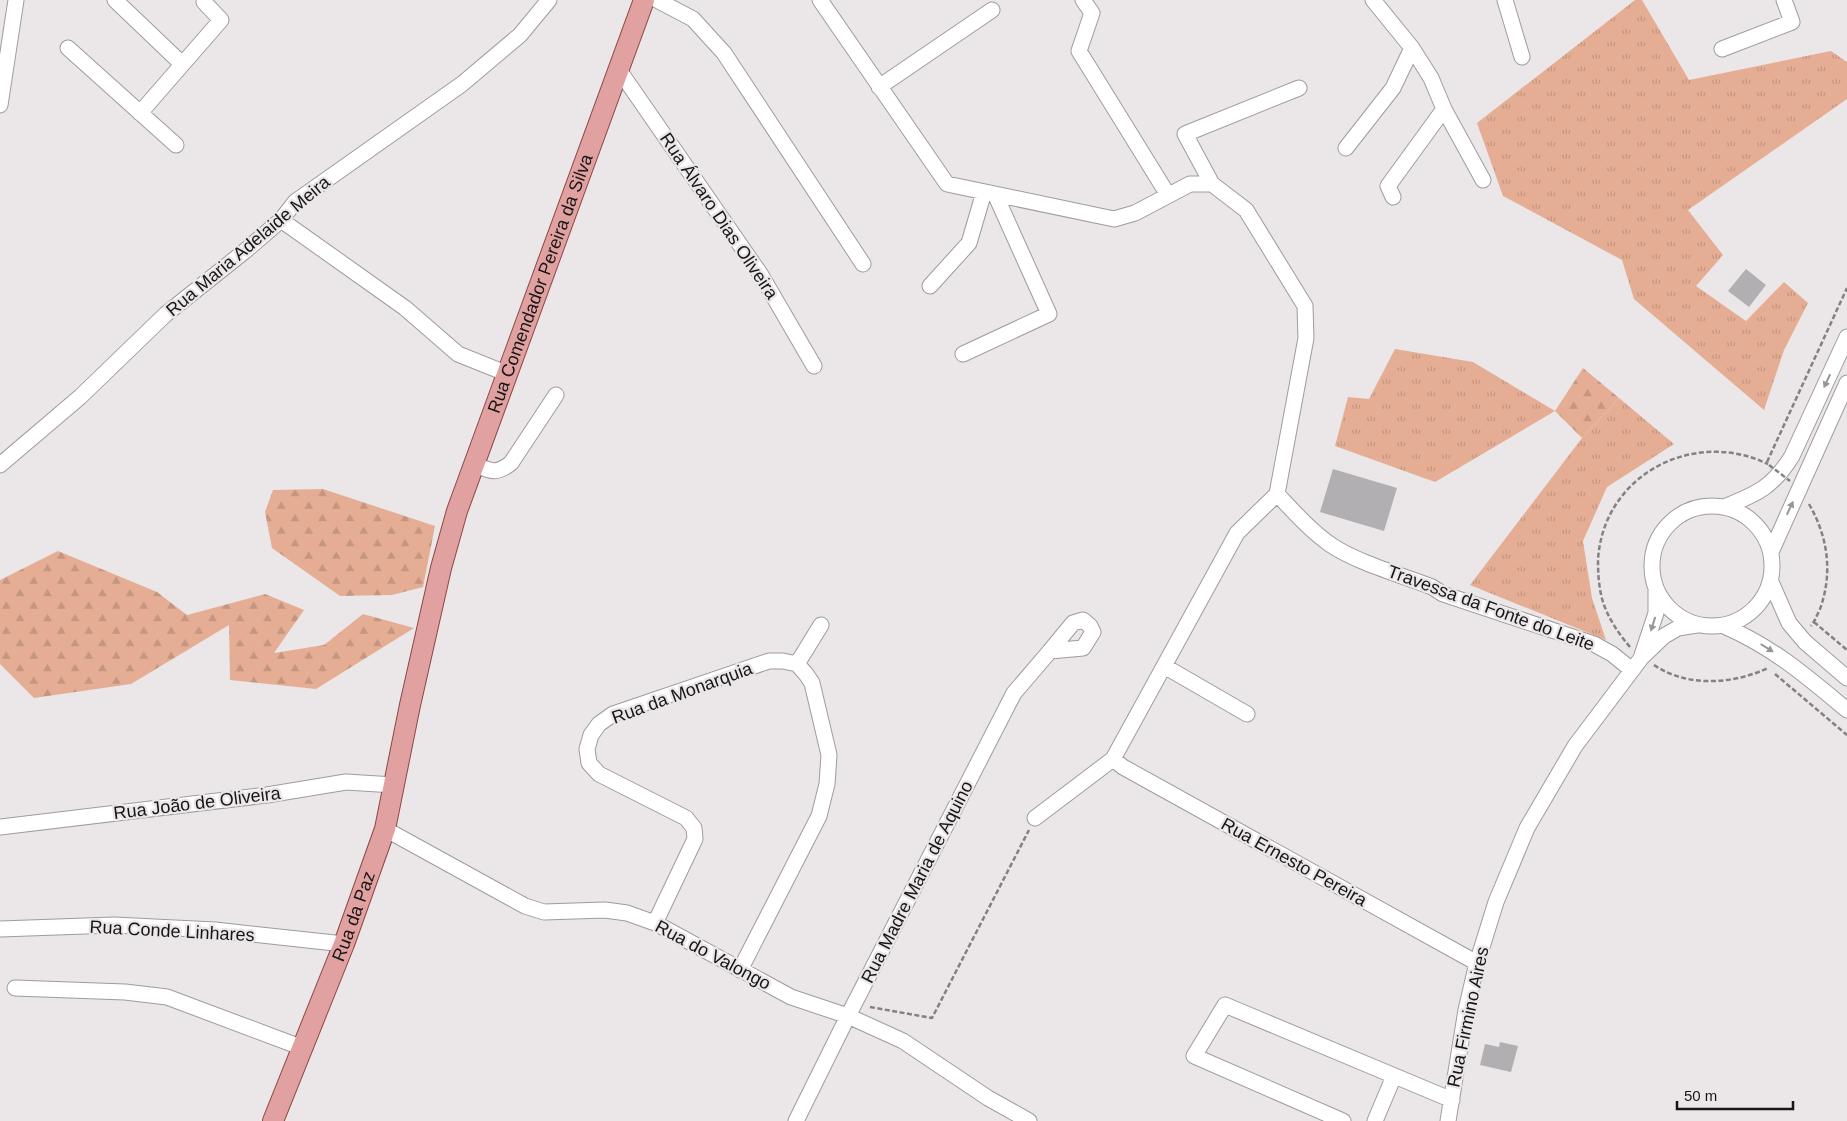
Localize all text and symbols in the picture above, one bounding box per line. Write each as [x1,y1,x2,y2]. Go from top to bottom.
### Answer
street label: Rua Álvaro Dias Oliveira [656,129,783,304]
street label: Rua Comendador Pereira da Silva [484,151,597,416]
street label: Rua Maria Adelaide Meira [162,171,335,320]
one-way arrow [1822,374,1830,388]
one-way arrow [1786,501,1794,515]
street label: Travessa da Fonte do Leite [1385,561,1597,655]
one-way arrow [1648,616,1656,631]
one-way arrow [1761,643,1774,652]
street label: Rua da Monarquia [609,658,756,728]
street label: Rua Madre Maria de Aquino [857,778,977,986]
street label: Rua João de Oliveira [112,783,283,823]
street label: Rua Ernesto Pereira [1218,814,1371,911]
street label: Rua da Paz [328,869,379,964]
street label: Rua do Valongo [652,916,774,994]
street label: Rua Conde Linhares [89,917,255,945]
street label: Rua Firmino Aires [1443,945,1493,1089]
scale bar [1677,1078,1793,1110]
text: 50 m [1684,1087,1717,1104]

